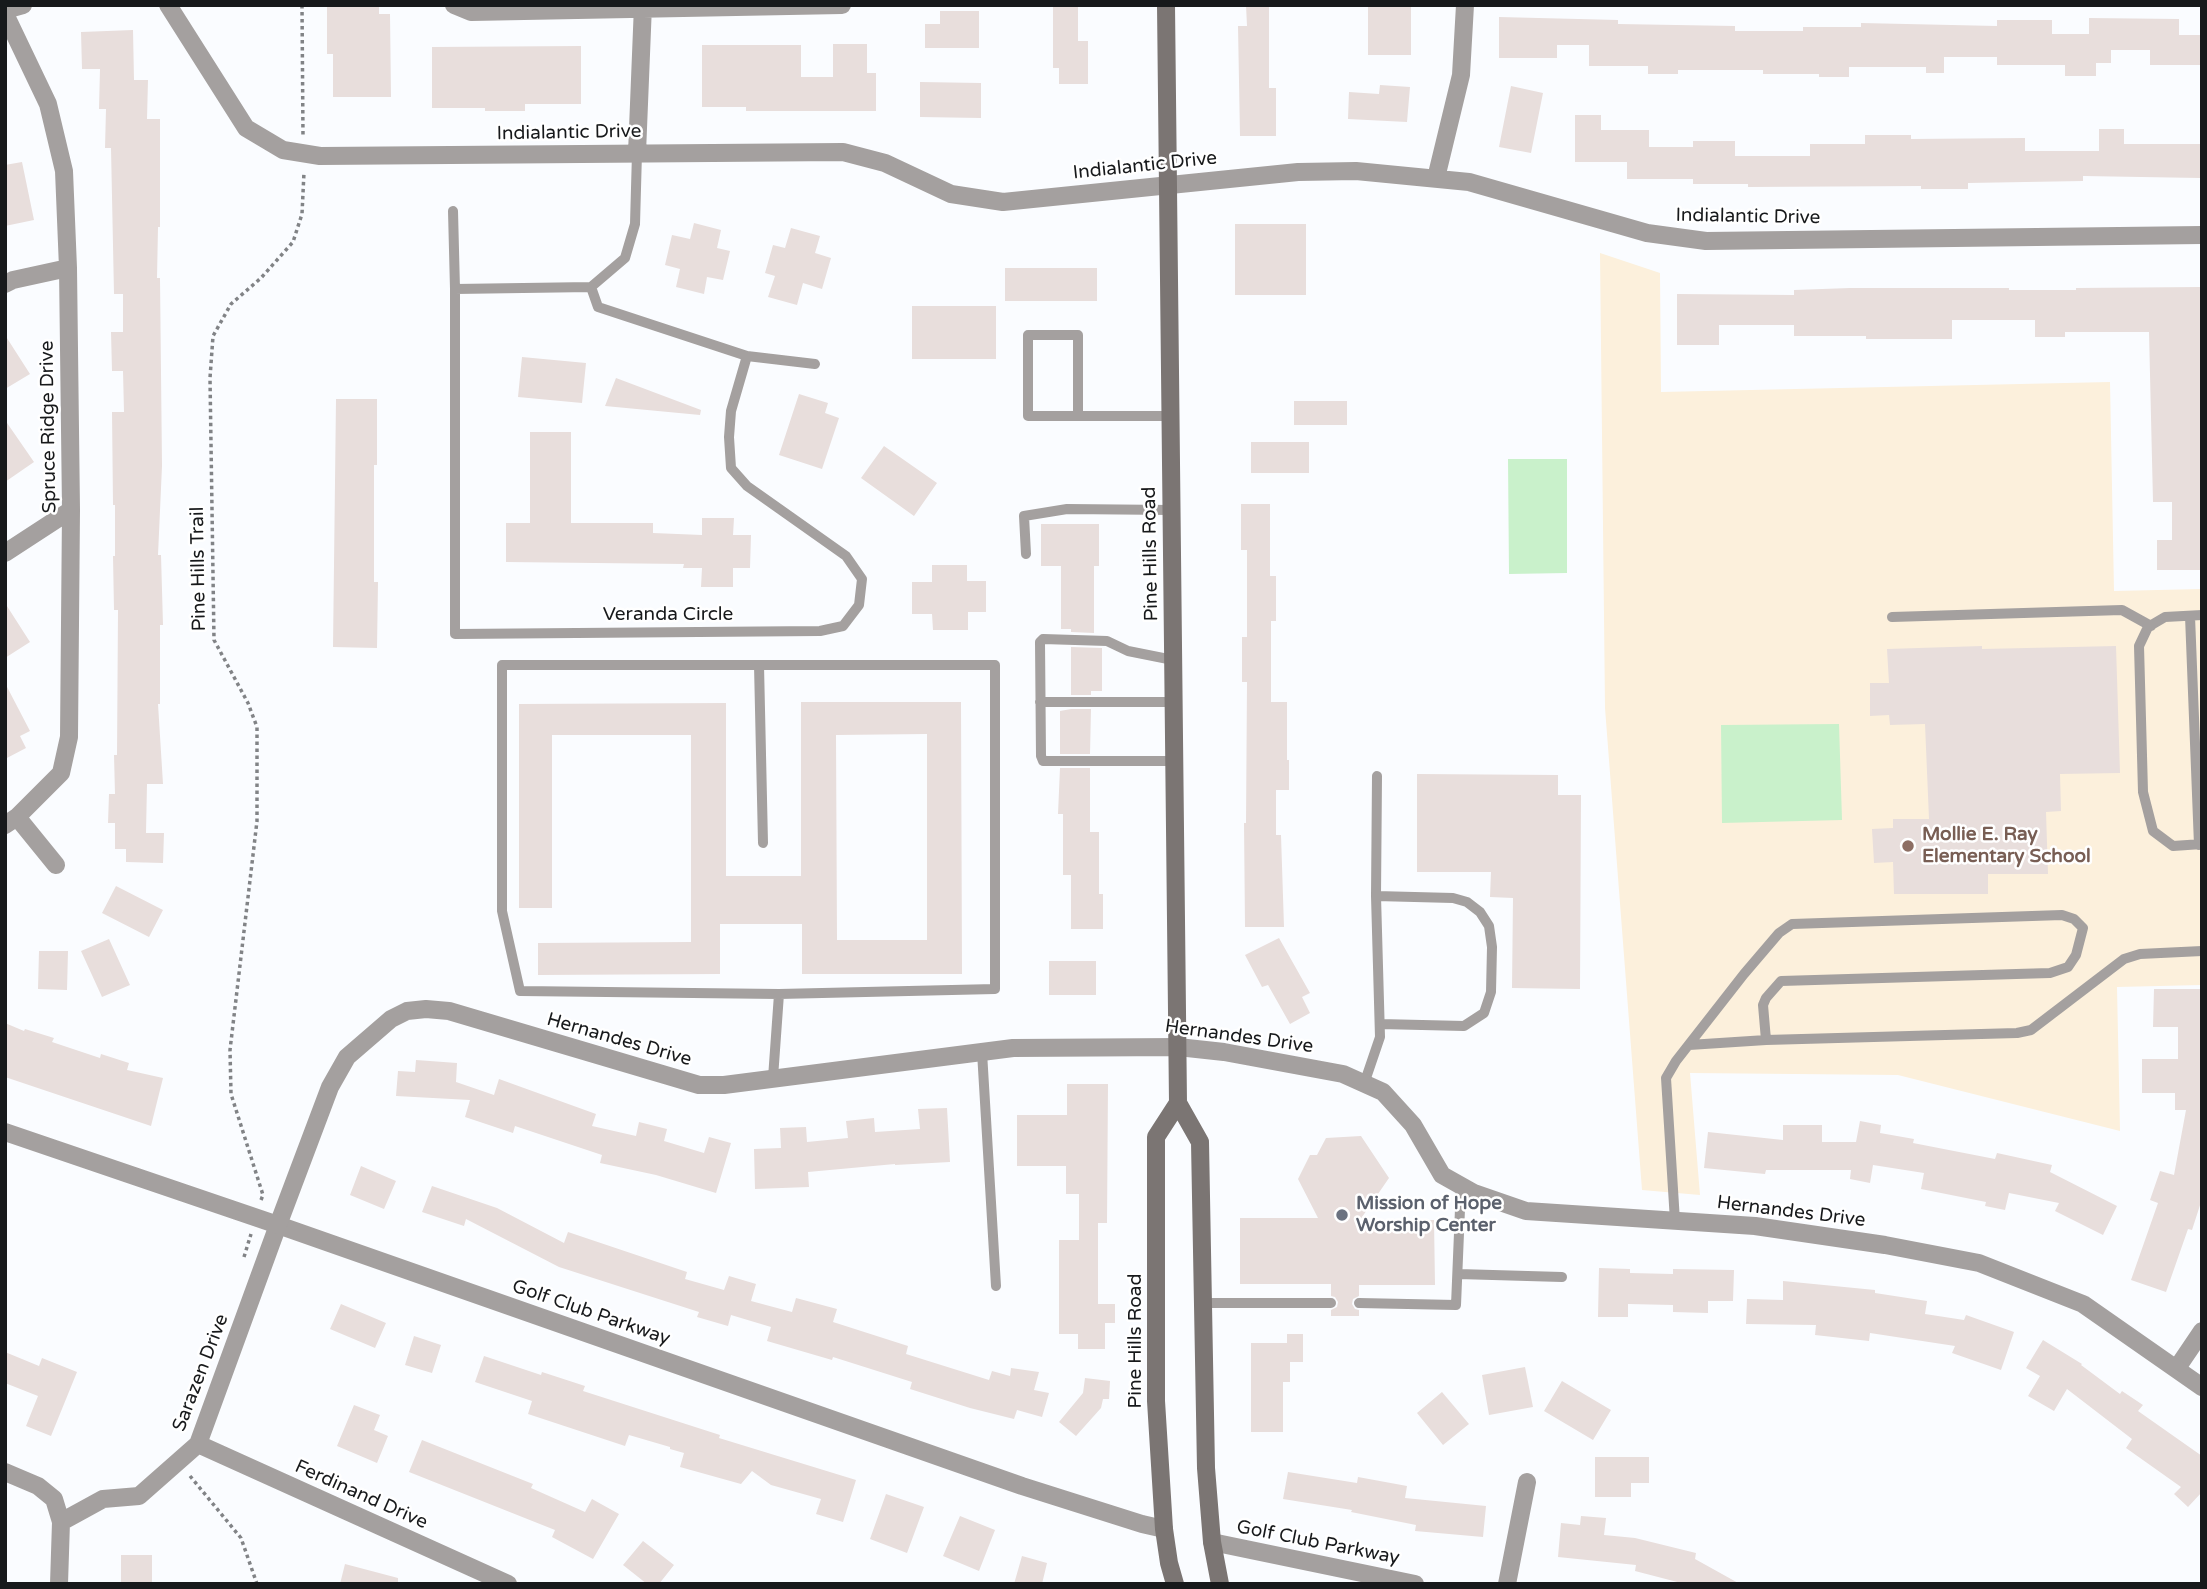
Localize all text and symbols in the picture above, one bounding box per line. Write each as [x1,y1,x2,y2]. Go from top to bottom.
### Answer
street label: Indialantic Drive [496,120,642,146]
street label: Indialantic Drive [1072,147,1218,185]
street label: Indialantic Drive [1675,204,1821,230]
street label: Spruce Ridge Drive [36,340,62,514]
street label: Pine Hills Road [1138,486,1164,622]
street label: Pine Hills Trail [187,506,211,632]
street label: Veranda Circle [603,604,733,626]
place label: Mollie E. Ray Elementary School [1922,824,2091,868]
marker: Mollie E. Ray Elementary School [1900,838,1916,854]
street label: Hernandes Drive [544,1008,694,1072]
street label: Hernandes Drive [1163,1015,1315,1059]
street label: Hernandes Drive [1715,1192,1867,1232]
place label: Mission of Hope Worship Center [1356,1193,1502,1237]
marker: Mission of Hope Worship Center [1334,1207,1350,1223]
street label: Pine Hills Road [1125,1274,1147,1408]
street label: Golf Club Parkway [509,1275,673,1351]
street label: Sarazen Drive [168,1311,234,1435]
street label: Ferdinand Drive [291,1456,431,1534]
street label: Golf Club Parkway [1235,1516,1401,1570]

